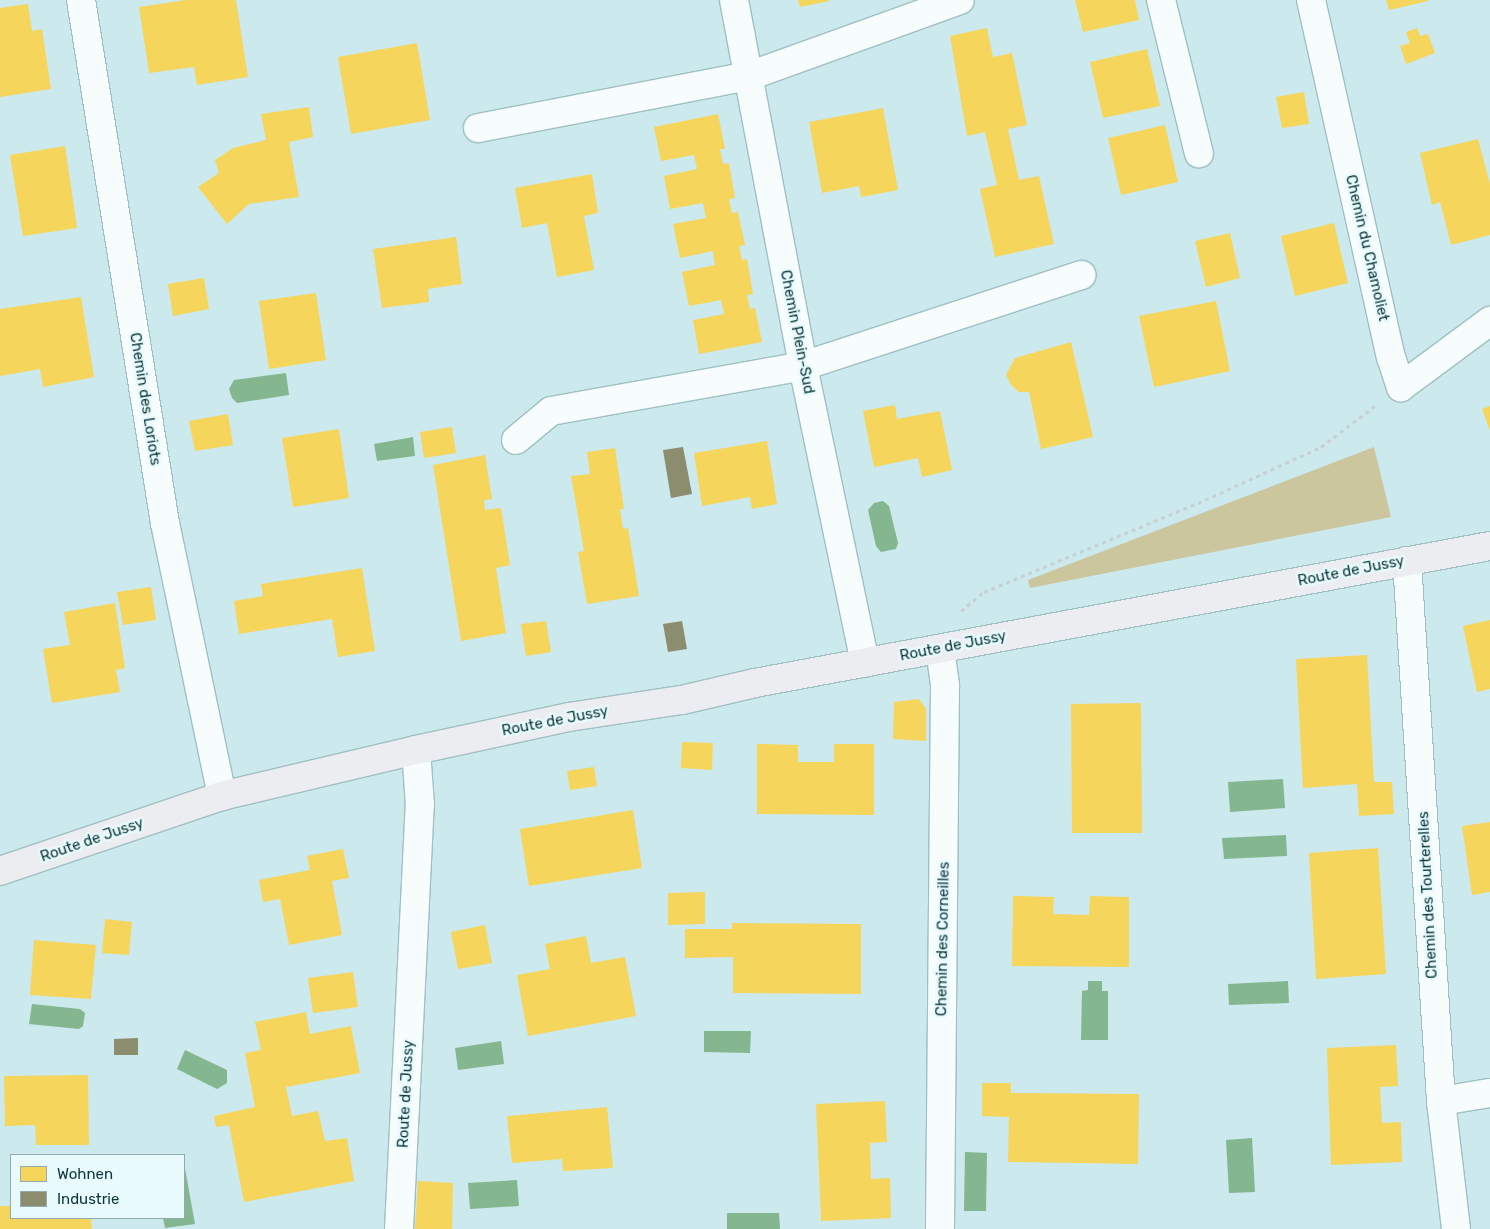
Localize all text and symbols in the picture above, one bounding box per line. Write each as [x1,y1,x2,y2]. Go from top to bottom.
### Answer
street label: Chemin du Chamoliet [1341,173,1393,323]
street label: Chemin Plein-Sud [776,268,818,396]
street label: Chemin des Loriots [126,331,164,467]
street label: Route de Jussy [1296,552,1406,590]
street label: Route de Jussy [898,627,1008,665]
street label: Route de Jussy [500,702,610,740]
street label: Chemin des Tourterelles [1415,811,1441,979]
street label: Route de Jussy [38,814,146,866]
street label: Chemin des Corneilles [933,862,953,1016]
street label: Route de Jussy [394,1040,418,1148]
legend [10,1154,185,1219]
text: Wohnen [57,1165,113,1183]
text: Industrie [57,1190,119,1208]

